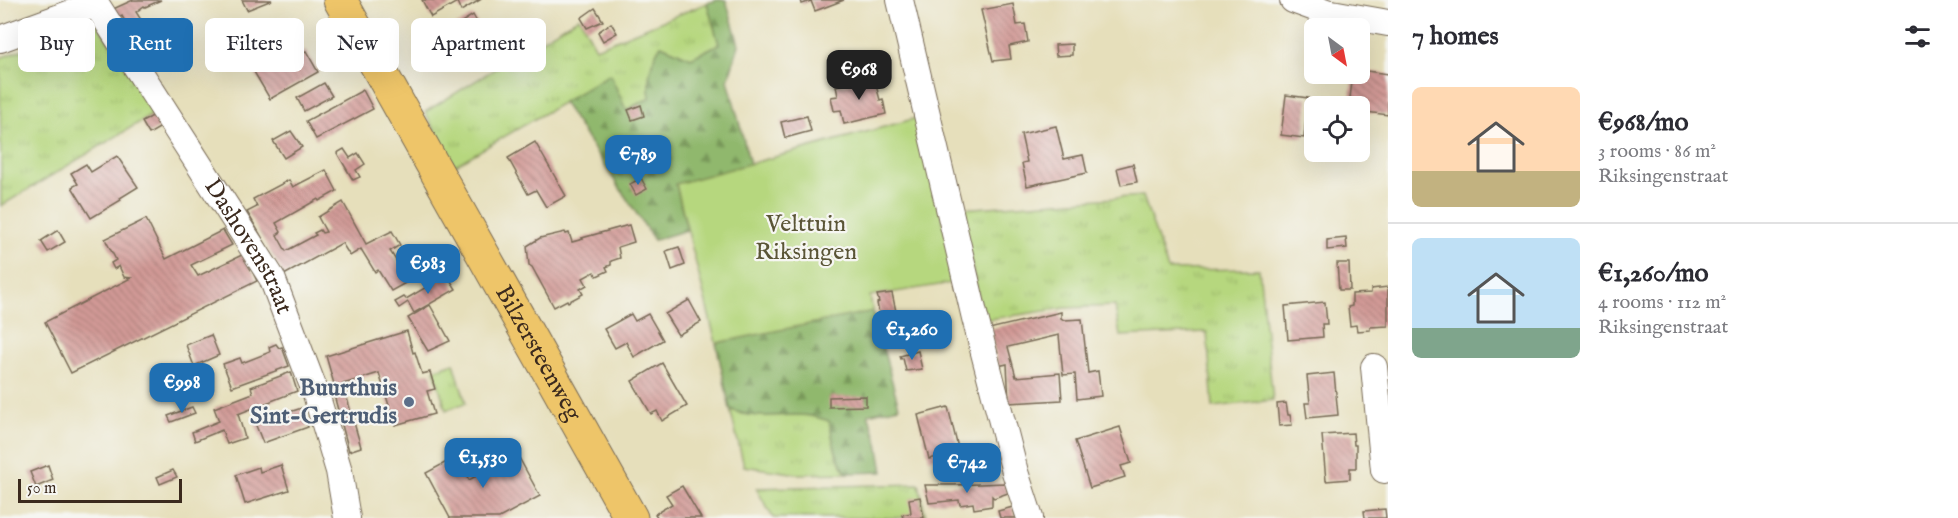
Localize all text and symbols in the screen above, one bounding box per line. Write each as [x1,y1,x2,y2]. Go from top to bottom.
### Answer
chip: Buy [18,18,95,72]
chip: Rent [107,18,193,72]
chip: Filters [205,18,304,72]
chip: New [316,18,399,72]
chip: Apartment [411,18,546,72]
north arrow [1304,18,1370,84]
map controls [1304,18,1370,162]
text: 7 homes [1412,20,1499,53]
icon: filters [1901,20,1934,53]
pin: €968 [823,50,895,101]
text: €968 [841,57,877,82]
button: locate [1304,96,1370,162]
text: €968/mo [1598,106,1689,139]
icon: home [1460,111,1532,183]
pin: €789 [602,135,674,186]
text: 3 rooms · 86 m² [1598,139,1716,164]
text: €789 [619,142,657,167]
text: Riksingenstraat [1598,164,1728,189]
street label: Dashovenstraat [197,173,300,318]
park label: Velttuin Riksingen [755,209,857,268]
pin: €983 [392,244,464,295]
text: €983 [410,251,446,276]
text: €1,260/mo [1598,257,1709,290]
icon: home [1460,262,1532,334]
street label: Bilzersteenweg [488,280,589,427]
text: 4 rooms · 112 m² [1598,290,1726,315]
pin: €1,260 [863,310,961,361]
text: Riksingenstraat [1598,315,1728,340]
text: €1,260 [886,317,938,342]
pin: €998 [146,363,218,414]
text: €998 [163,370,201,395]
place label: Buurthuis Sint-Gertrudis [250,373,398,432]
marker: Buurthuis Sint-Gertrudis [402,395,416,409]
pin: €1,530 [434,438,532,489]
pin: €742 [931,443,1003,494]
text: €1,530 [458,445,508,470]
text: €742 [947,450,987,475]
scale bar [18,476,182,504]
text: 50 m [27,479,56,499]

